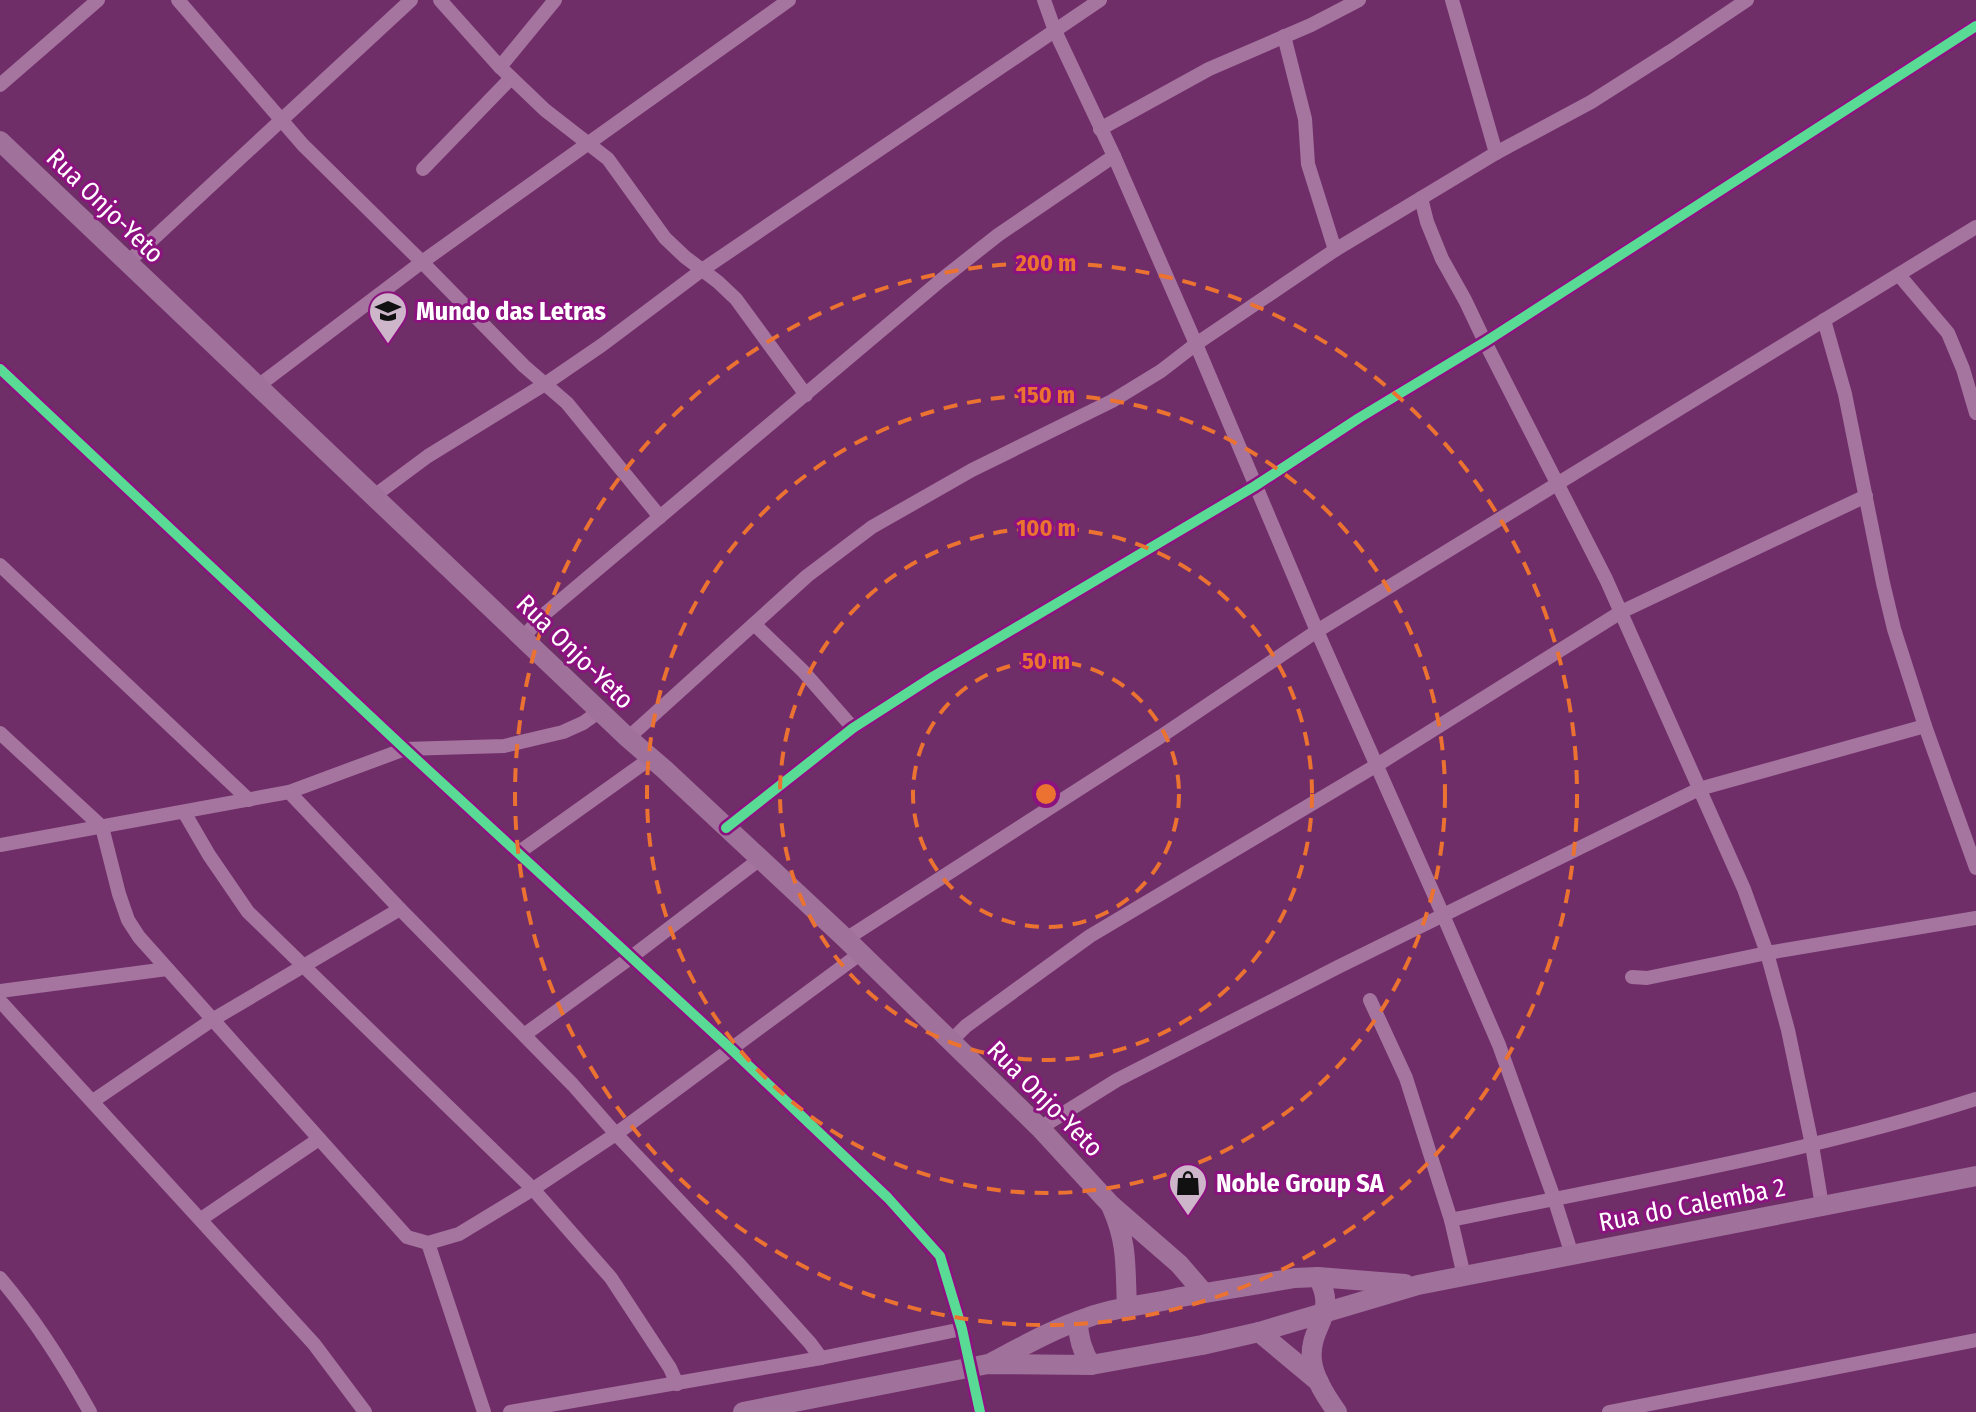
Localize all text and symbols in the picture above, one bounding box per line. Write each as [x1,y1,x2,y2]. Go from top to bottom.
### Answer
street label: Rua Onjo-Yeto [40,142,170,270]
text: 200 m [1015,249,1076,277]
school or university icon: Mundo das Letras [367,290,409,345]
place label: Mundo das Letras [416,296,606,327]
text: 150 m [1017,381,1075,409]
text: 100 m [1016,514,1076,542]
street label: Rua Onjo-Yeto [510,588,640,716]
text: 50 m [1022,647,1070,675]
centre of rings [1032,780,1060,808]
street label: Rua Onjo-Yeto [981,1035,1109,1163]
shop icon: Noble Group SA [1167,1162,1209,1217]
place label: Noble Group SA [1216,1168,1385,1199]
street label: Rua do Calemba 2 [1596,1172,1788,1238]

